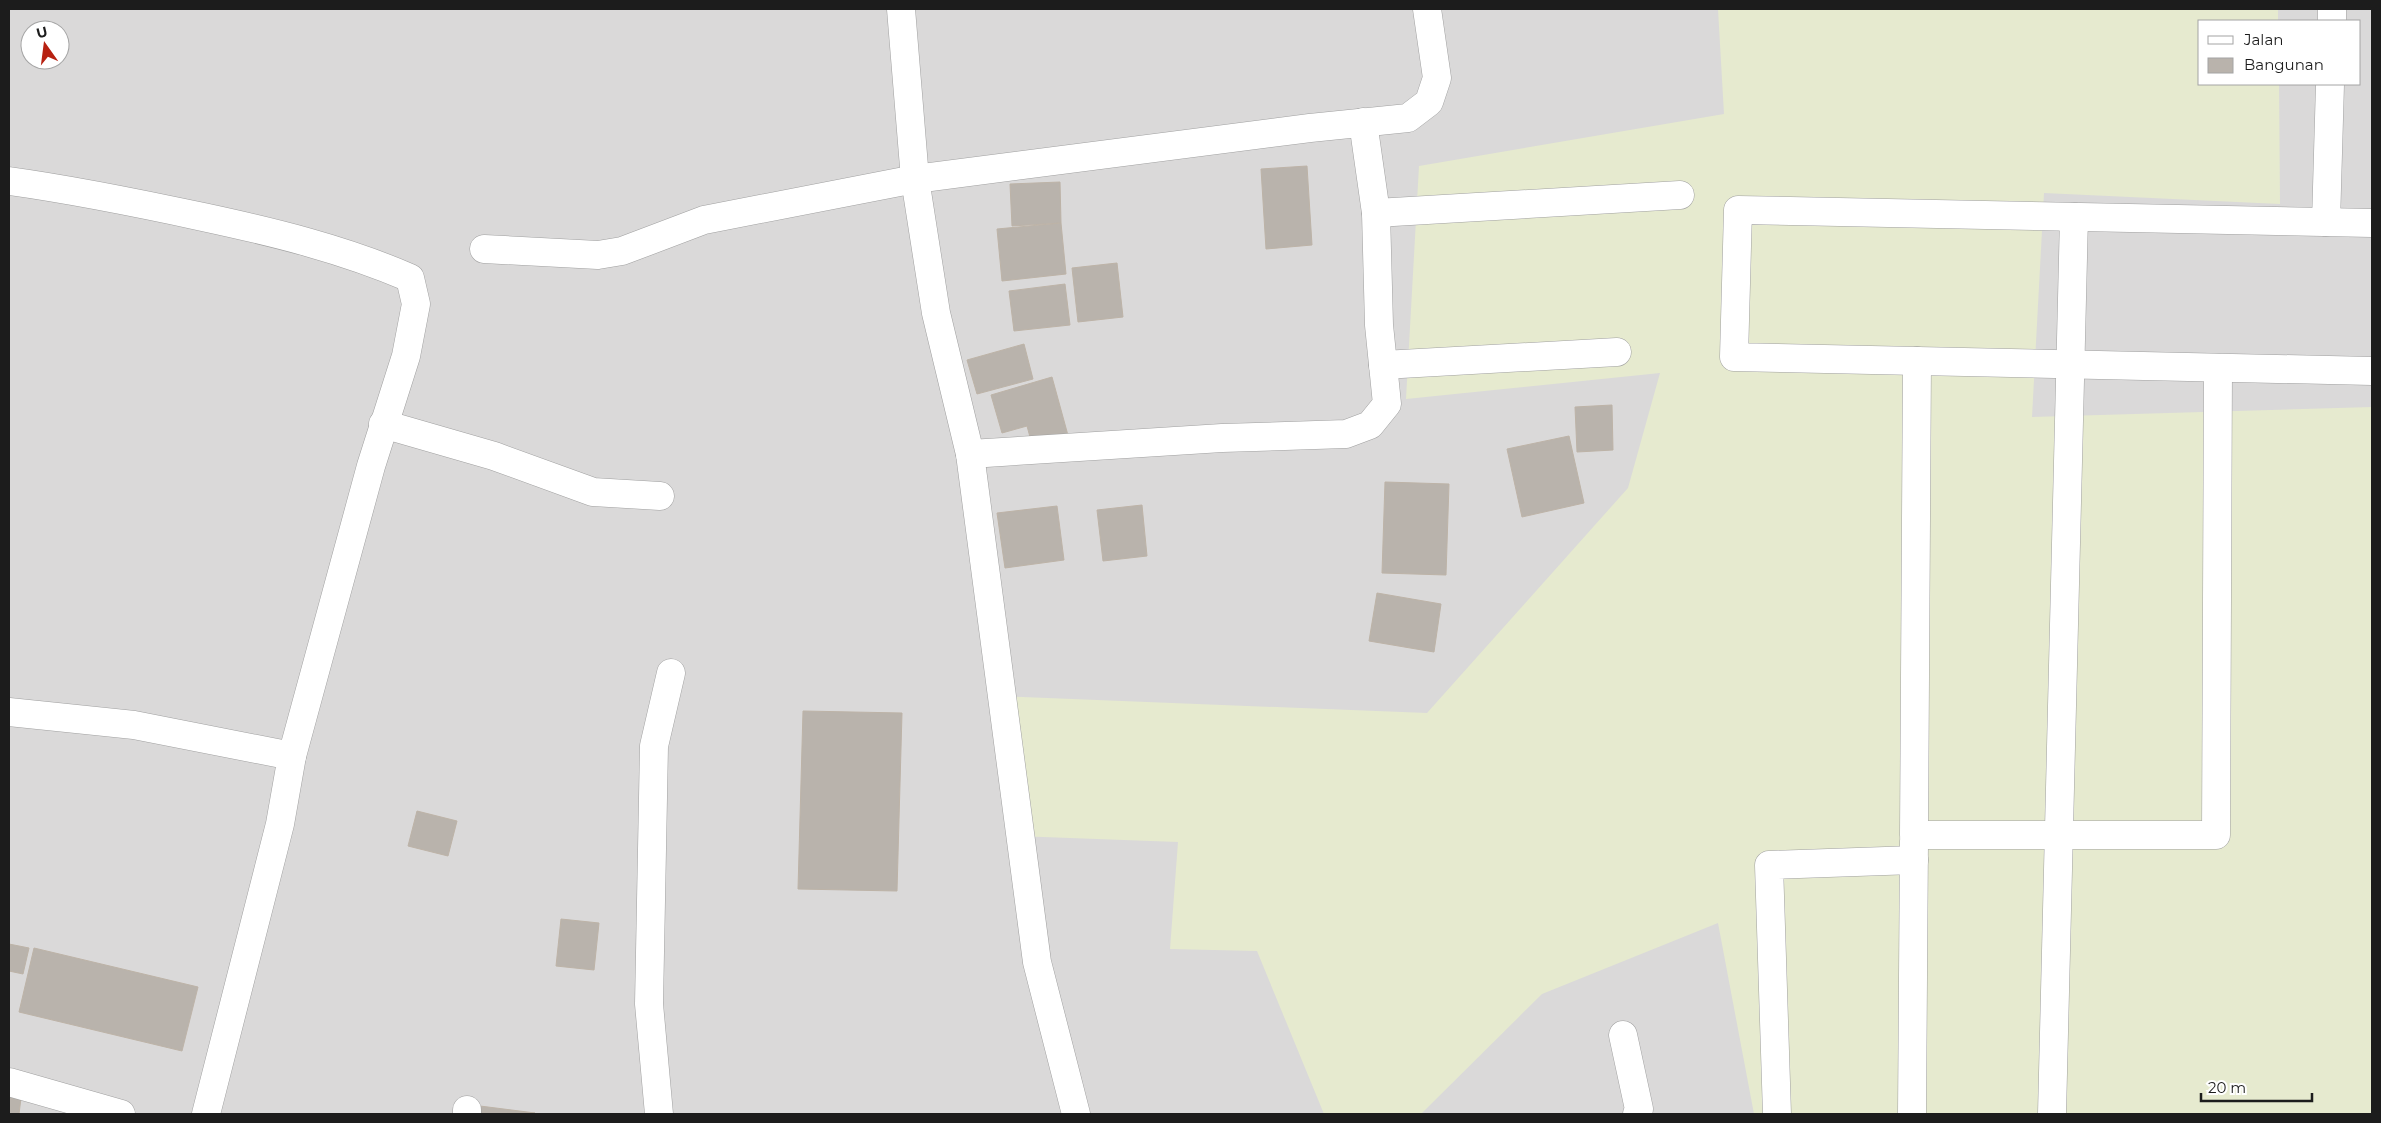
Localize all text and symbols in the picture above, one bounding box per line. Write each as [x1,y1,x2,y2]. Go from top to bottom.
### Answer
north arrow [20,20,70,70]
legend [2198,20,2361,85]
text: U [34,22,49,42]
text: Jalan [2243,30,2283,49]
text: Bangunan [2244,55,2324,74]
scale bar [2201,1070,2312,1102]
text: 20 m [2208,1078,2246,1097]

